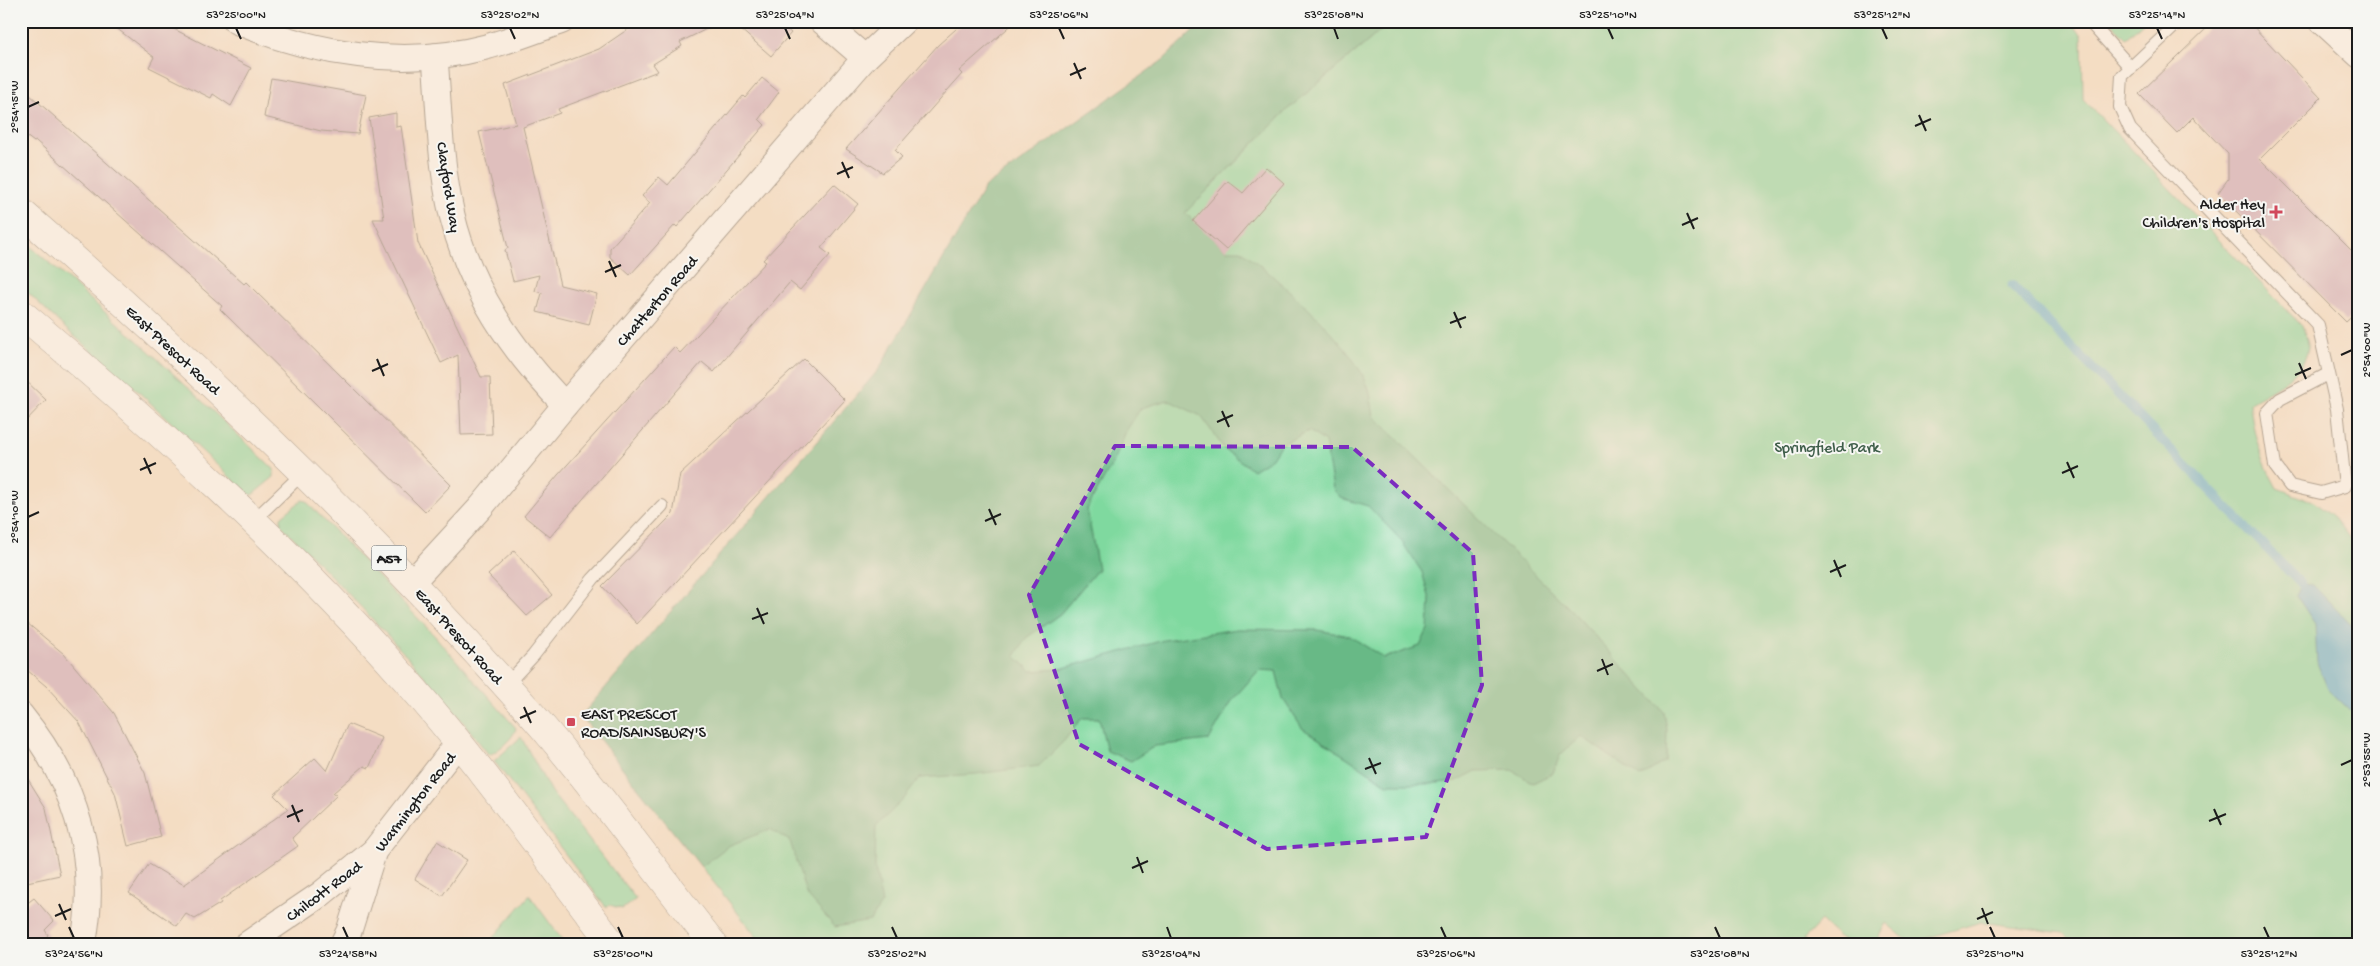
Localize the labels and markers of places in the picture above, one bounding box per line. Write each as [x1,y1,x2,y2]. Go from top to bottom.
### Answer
place label: Alder Hey Children's Hospital [2142,197,2265,234]
marker: Alder Hey Children's Hospital [2269,205,2283,219]
place label: EAST PRESCOT ROAD/SAINSBURY'S [581,707,707,744]
marker: EAST PRESCOT ROAD/SAINSBURY'S [565,716,577,728]

